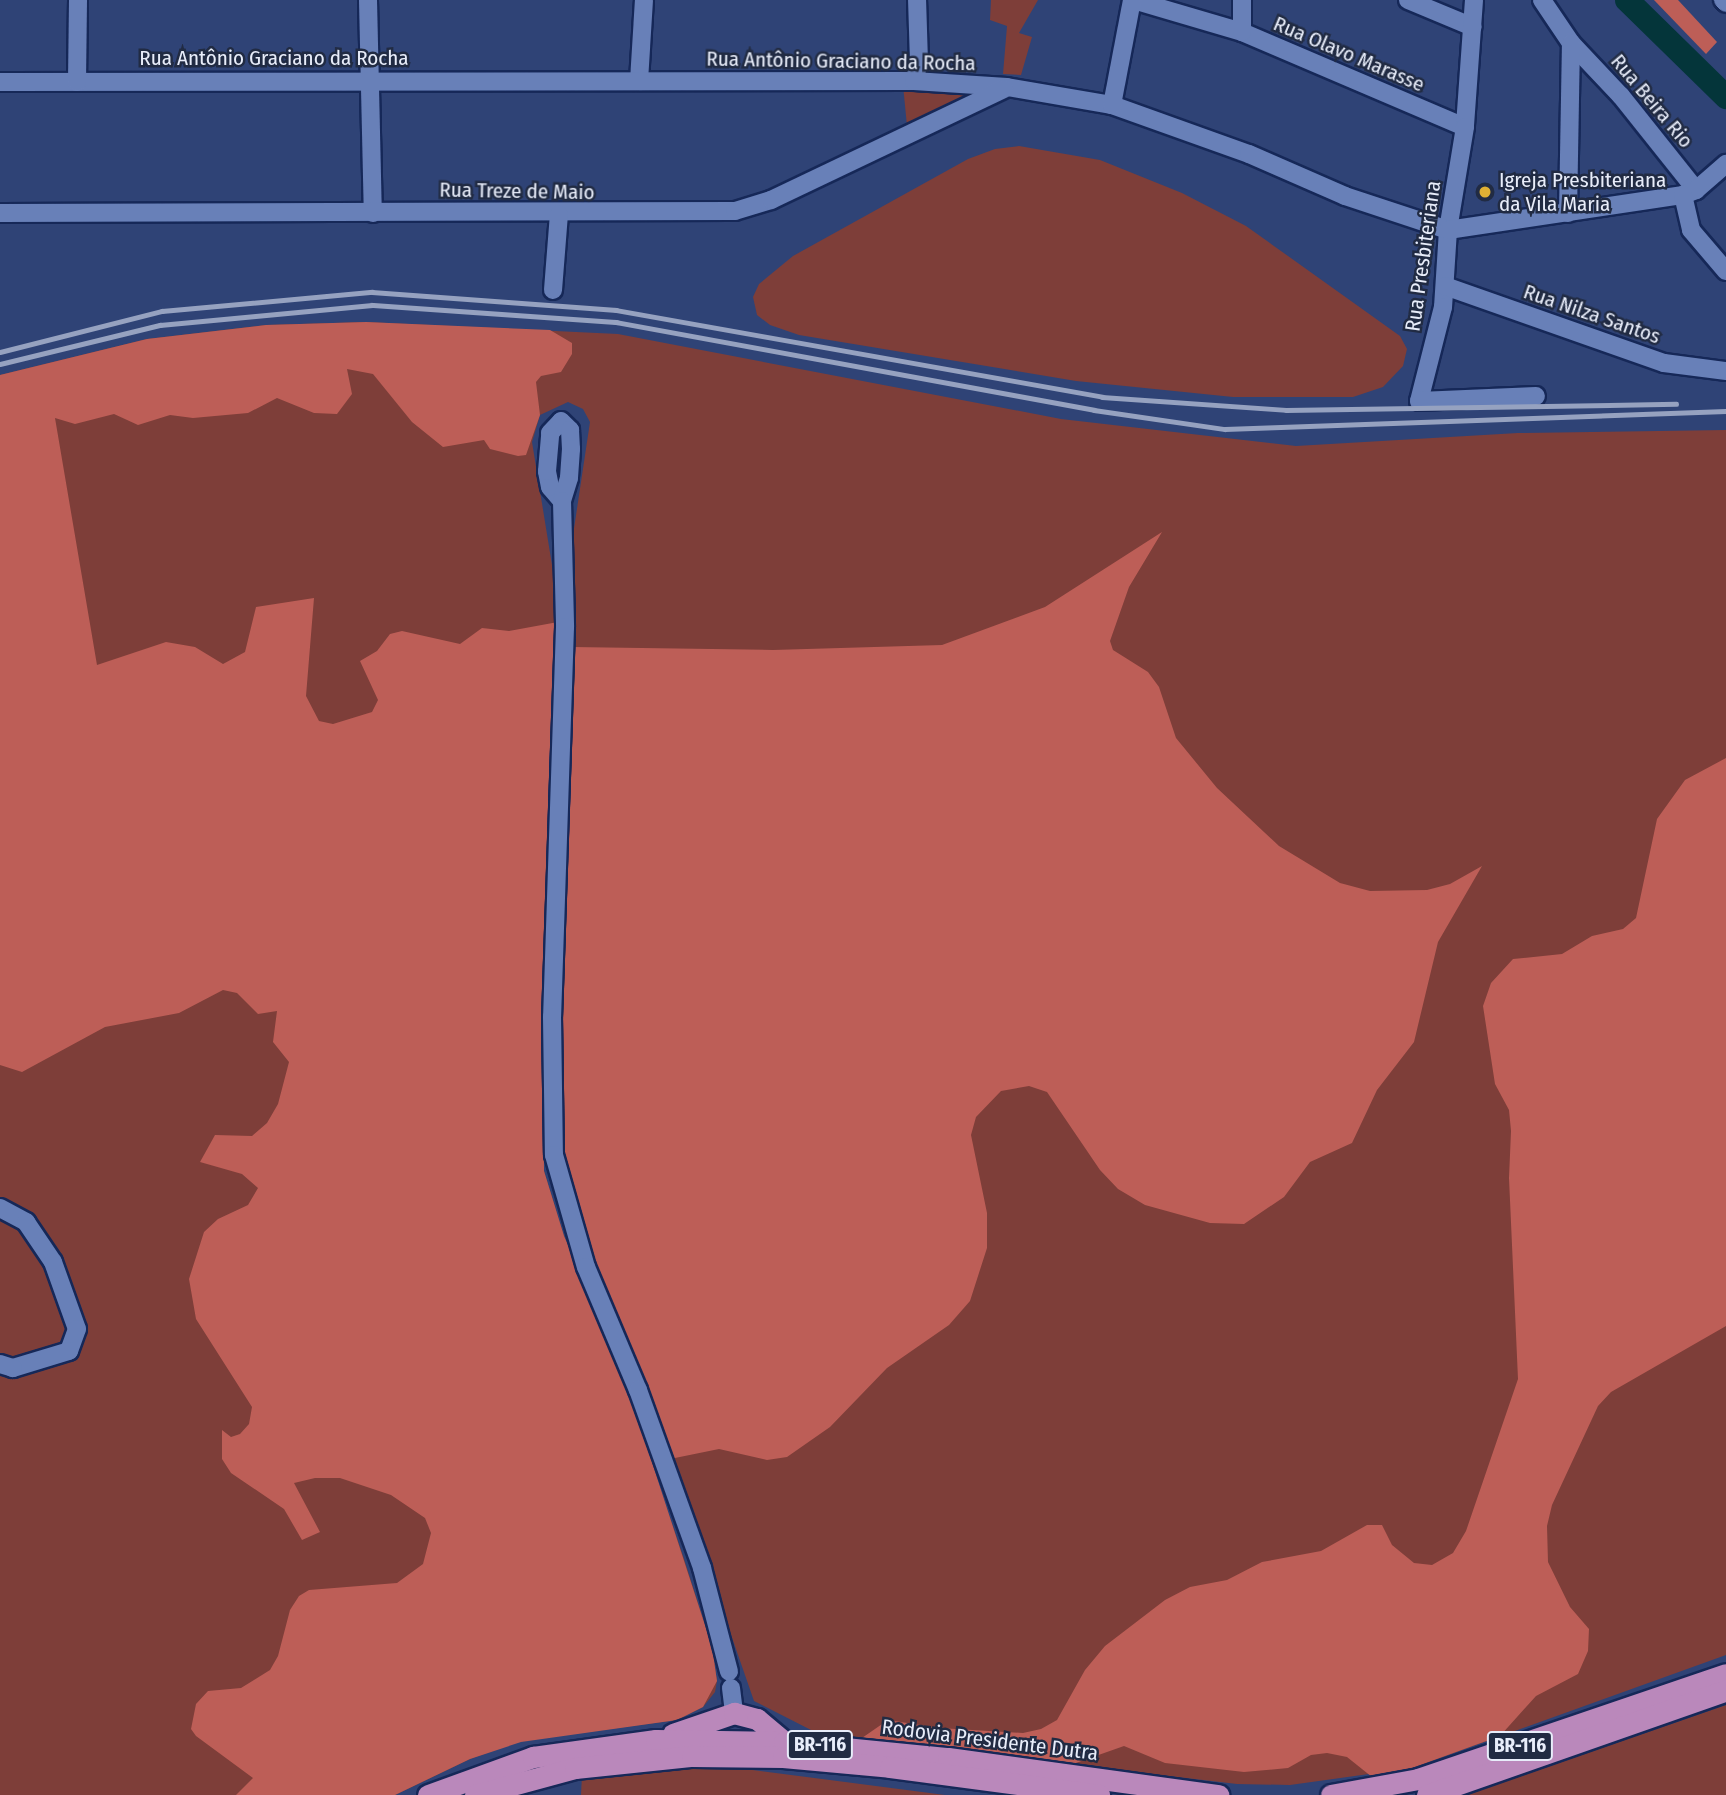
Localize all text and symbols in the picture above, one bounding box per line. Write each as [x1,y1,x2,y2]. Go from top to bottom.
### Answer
street label: Rua Olavo Marasse [1270,11,1428,97]
street label: Rua Antônio Graciano da Rocha [139,45,409,71]
street label: Rua Antônio Graciano da Rocha [706,46,976,76]
street label: Rua Beira Rio [1606,49,1698,153]
place label: Igreja Presbiteriana da Vila Maria [1499,167,1666,217]
street label: Rua Treze de Maio [439,177,595,205]
street label: Rua Presbiteriana [1400,179,1446,333]
marker: Igreja Presbiteriana da Vila Maria [1477,184,1493,200]
street label: Rua Nilza Santos [1520,279,1664,349]
street label: Rodovia Presidente Dutra [880,1714,1100,1766]
road number: BR-116 [787,1730,853,1760]
road number: BR-116 [1487,1730,1553,1762]

